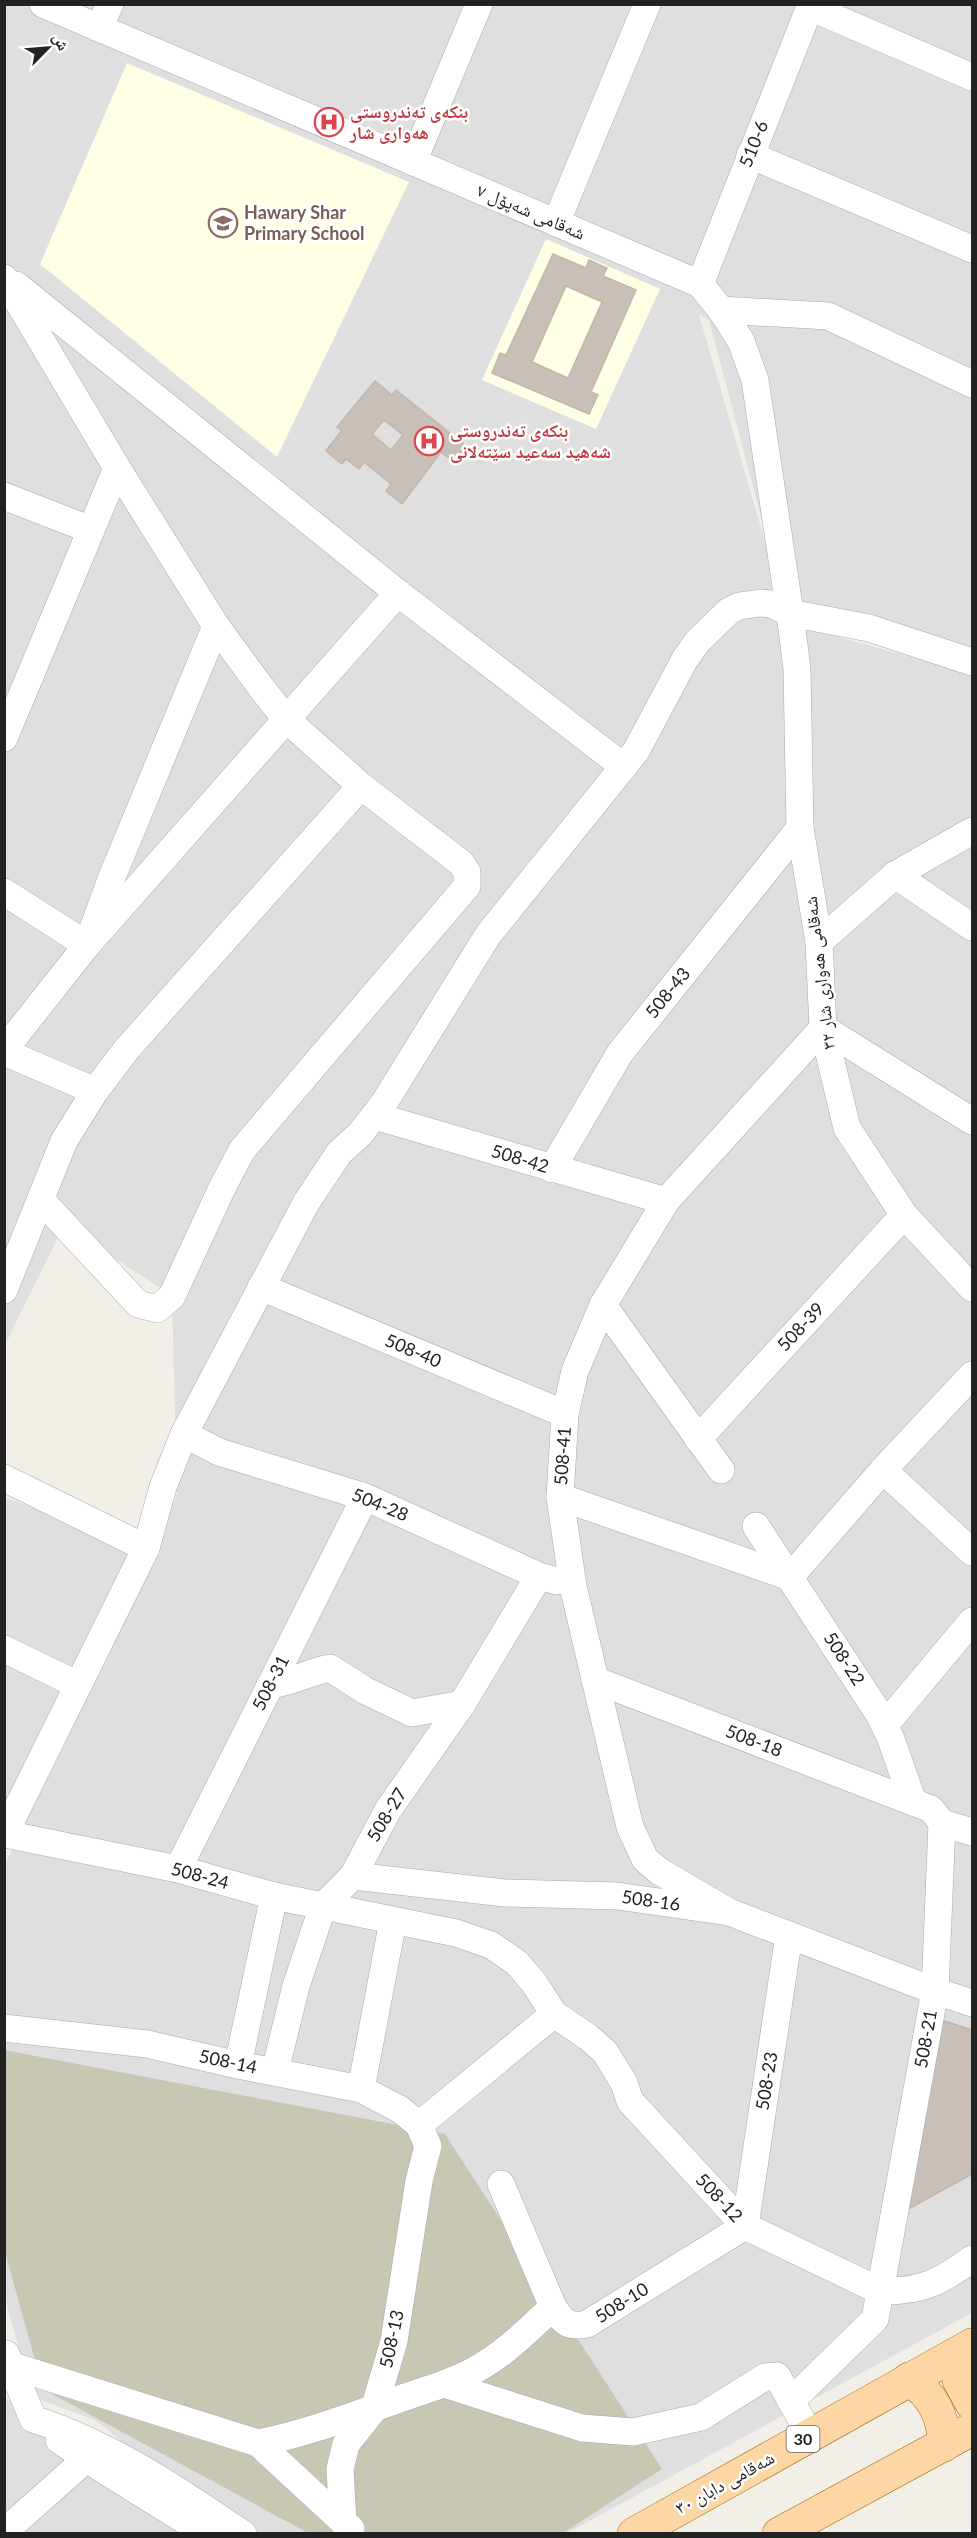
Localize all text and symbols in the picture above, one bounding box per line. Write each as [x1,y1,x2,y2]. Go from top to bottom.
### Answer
north arrow [18,18,78,78]
text: ش [49,30,74,54]
place label: بنکەی تەندروستی هەواری شار [349,100,468,144]
hospital icon: بنکەی تەندروستی هەواری شار [313,106,345,138]
street label: 510-6 [734,117,772,170]
street label: شەقامی شەپۆل ٧ [474,178,589,245]
place label: Hawary Shar Primary School [244,201,364,244]
school or university icon: Hawary Shar Primary School [207,207,239,239]
place label: بنکەی تەندروستی شەهید سەعید سێتەلانی [450,419,611,463]
hospital icon: بنکەی تەندروستی شەهید سەعید سێتەلانی [413,425,445,457]
street label: شەقامی هەواری شار ٣٢ [799,895,840,1051]
street label: 508-43 [640,963,694,1022]
street label: 508-42 [489,1139,552,1177]
street label: 508-39 [772,1297,828,1355]
street label: 508-40 [382,1328,445,1372]
street label: 508-41 [549,1426,575,1486]
street label: 504-28 [349,1483,412,1525]
street label: 508-22 [820,1628,870,1689]
street label: 508-31 [247,1651,293,1714]
street label: 508-18 [723,1719,786,1761]
street label: 508-27 [362,1784,411,1845]
street label: 508-24 [169,1857,232,1893]
street label: 508-16 [620,1885,682,1915]
street label: 508-21 [909,2008,941,2070]
street label: 508-14 [197,2044,259,2078]
street label: 508-23 [751,2050,781,2112]
street label: 508-12 [692,2168,748,2226]
street label: 508-10 [591,2277,652,2327]
street label: 508-13 [374,2308,408,2370]
road number: 30 [786,2426,820,2452]
street label: شەقامی دابان ٣٠ [671,2446,778,2519]

